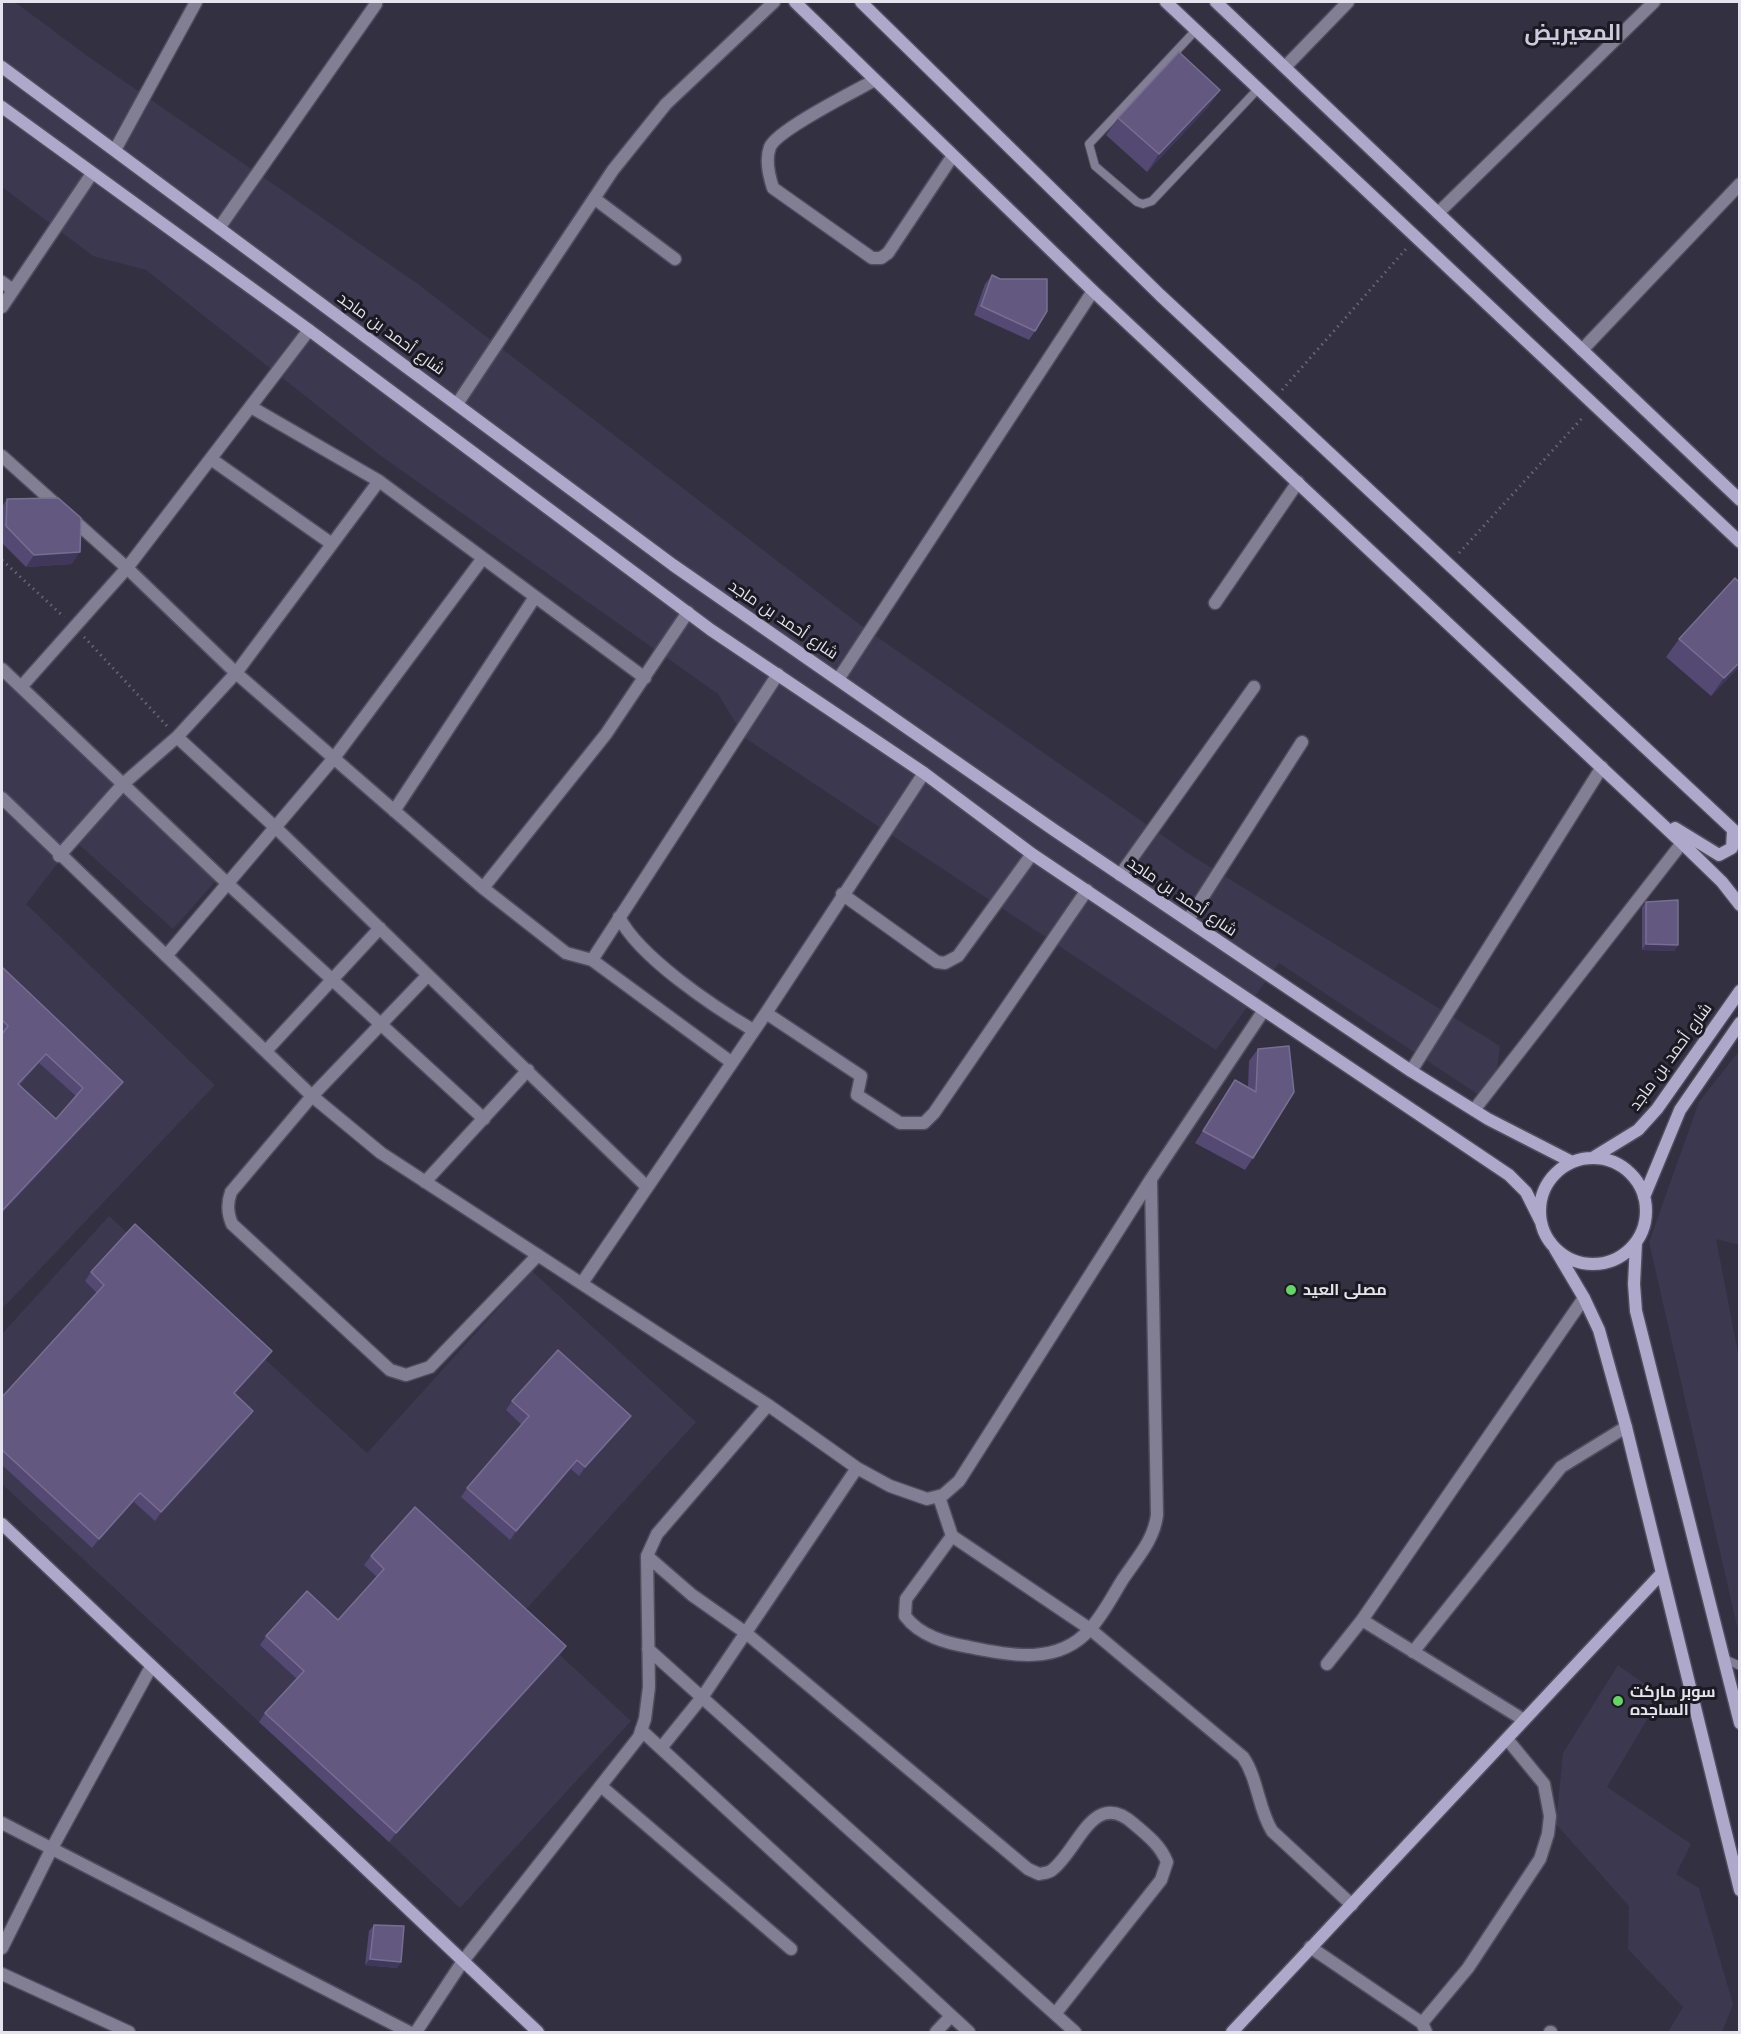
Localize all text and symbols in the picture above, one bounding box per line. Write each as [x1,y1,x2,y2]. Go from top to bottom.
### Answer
district label: المعيريض [1525,21,1621,47]
street label: شارع أحمد بن ماجد [334,289,448,379]
street label: شارع أحمد بن ماجد [725,576,841,664]
street label: شارع أحمد بن ماجد [1124,853,1240,941]
street label: شارع أحمد بن ماجد [1626,1000,1716,1114]
place label: مصلى العيد [1303,1280,1387,1300]
marker: مصلى العيد [1284,1283,1298,1297]
place label: سوبر ماركت الساجده [1630,1682,1716,1720]
marker: سوبر ماركت الساجده [1611,1694,1625,1708]

